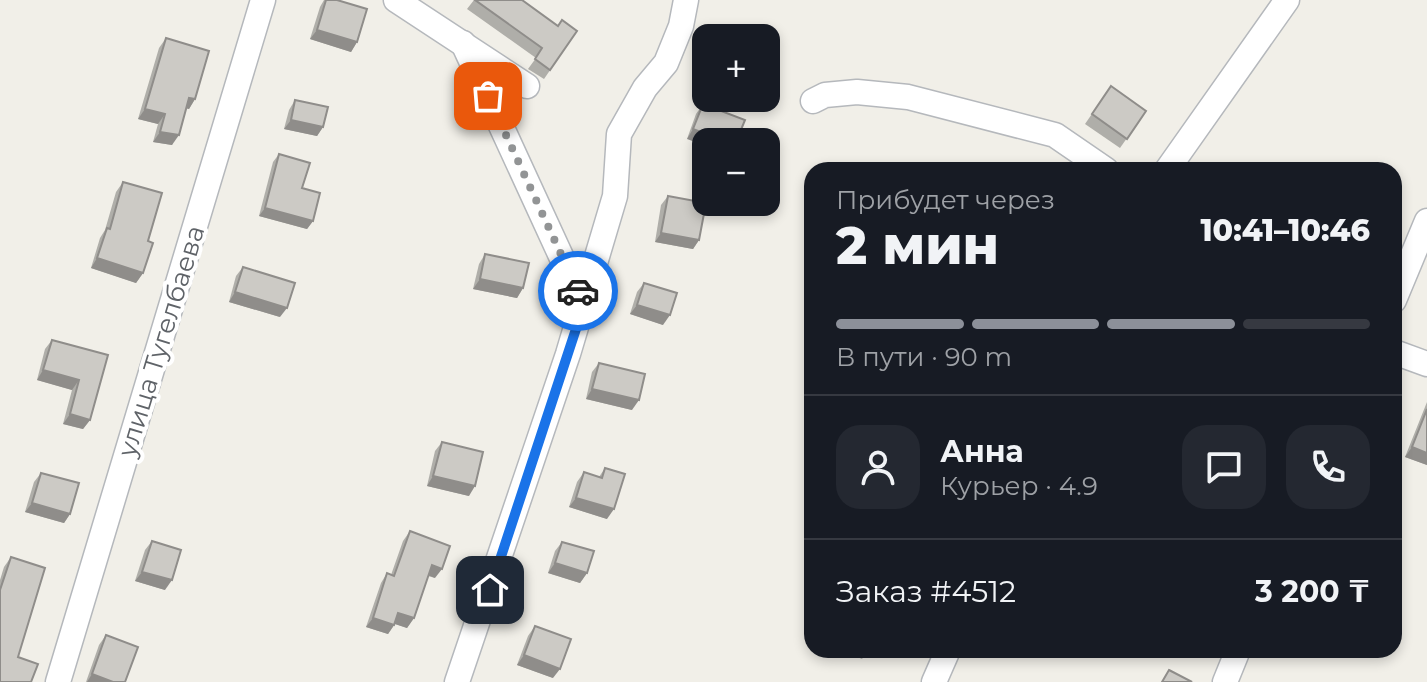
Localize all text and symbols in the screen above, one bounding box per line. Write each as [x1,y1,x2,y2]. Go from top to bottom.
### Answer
map controls [692,24,780,216]
button: + [692,24,780,112]
pin [454,62,522,130]
icon: bag [466,74,510,118]
button: − [692,128,780,216]
text: Прибудет через [836,184,1055,216]
text: 10:41–10:46 [1200,212,1370,249]
text: 2 мин [836,214,999,277]
street label: улица Тугелбаева [110,222,211,461]
courier [538,251,618,331]
icon: car [556,269,600,313]
text: В пути · 90 m [836,341,1012,373]
button: person [836,425,920,509]
button: chat [1182,425,1266,509]
button: phone [1286,425,1370,509]
text: Анна [940,433,1024,470]
text: Курьер · 4.9 [940,470,1098,502]
pin [456,556,524,624]
icon: home [468,568,512,612]
text: Заказ #4512 [836,573,1016,610]
text: 3 200 ₸ [1255,573,1370,610]

